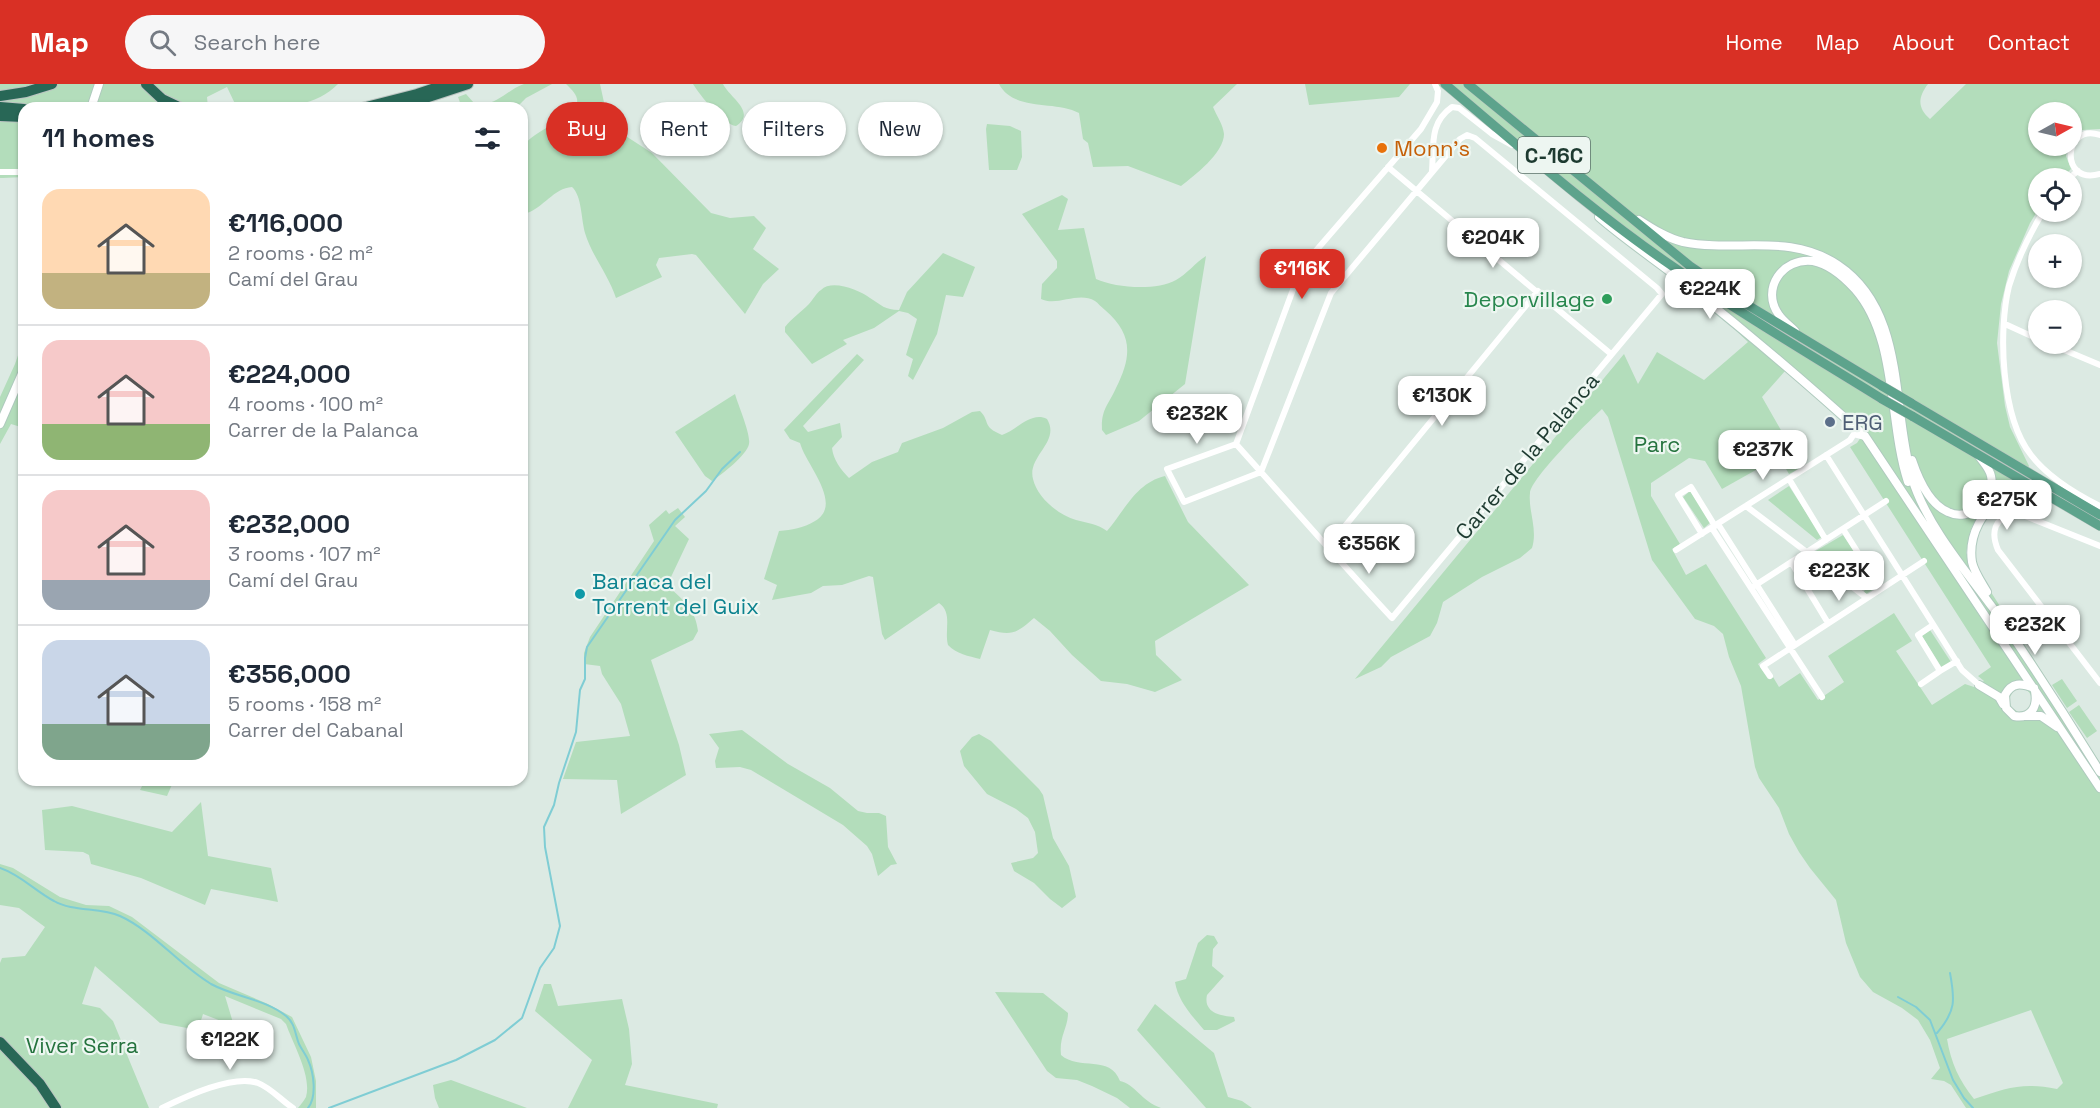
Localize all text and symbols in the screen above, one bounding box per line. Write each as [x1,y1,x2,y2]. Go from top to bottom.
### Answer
search box [125,15,545,69]
text: Map [30,24,89,60]
icon: search [146,26,179,59]
text: Search here [194,28,321,56]
text: Home [1725,29,1783,56]
text: Map [1816,29,1860,56]
text: About [1893,29,1955,56]
text: Contact [1988,29,2070,56]
chip: Buy [546,102,628,156]
chip: Rent [640,102,730,156]
chip: Filters [742,102,846,156]
chip: New [858,102,943,156]
north arrow [2028,102,2082,156]
map controls [2028,102,2082,354]
text: 11 homes [42,121,155,155]
icon: filters [471,122,504,155]
place label: Monn's [1394,134,1470,162]
road number: C-16C [1518,137,1590,173]
marker: Monn's [1375,141,1389,155]
button: locate [2028,168,2082,222]
text: €116,000 [228,206,343,240]
icon: home [90,213,162,285]
pin: €204K [1451,218,1535,269]
text: €204K [1461,224,1525,250]
button: + [2028,234,2082,288]
text: 2 rooms · 62 m² [228,240,373,266]
pin: €116K [1260,249,1344,300]
text: €116K [1274,255,1330,281]
text: Camí del Grau [228,266,358,292]
pin: €224K [1668,269,1752,320]
text: €224K [1679,275,1741,301]
place label: Deporvillage [1464,285,1595,313]
marker: Deporvillage [1600,292,1614,306]
button: − [2028,300,2082,354]
text: €224,000 [228,357,351,391]
icon: home [90,364,162,436]
street label: Carrer de la Palanca [1449,367,1605,545]
pin: €130K [1400,376,1484,427]
text: €130K [1412,382,1472,408]
text: 4 rooms · 100 m² [228,391,383,417]
pin: €232K [1155,394,1239,445]
text: €232K [1166,400,1228,426]
place label: ERG [1842,408,1883,436]
marker: ERG [1823,415,1837,429]
text: Carrer de la Palanca [228,417,418,443]
park label: Parc [1634,430,1680,458]
pin: €237K [1721,430,1805,481]
text: €237K [1732,436,1794,462]
pin: €275K [1965,480,2049,531]
text: €275K [1977,486,2037,512]
text: €232,000 [228,507,350,541]
icon: home [90,514,162,586]
pin: €356K [1327,524,1411,575]
text: €356K [1338,530,1400,556]
text: 3 rooms · 107 m² [228,541,381,567]
pin: €223K [1797,551,1881,602]
text: €223K [1808,557,1870,583]
text: Camí del Grau [228,567,358,593]
place label: Barraca del Torrent del Guix [592,567,759,620]
marker: Barraca del Torrent del Guix [573,587,587,601]
pin: €232K [1993,605,2077,656]
text: €232K [2004,611,2066,637]
text: €356,000 [228,657,351,691]
icon: home [90,664,162,736]
text: 5 rooms · 158 m² [228,691,381,717]
text: Carrer del Cabanal [228,717,404,743]
pin: €122K [188,1020,272,1071]
text: €122K [201,1026,259,1052]
park label: Viver Serra [26,1031,139,1059]

